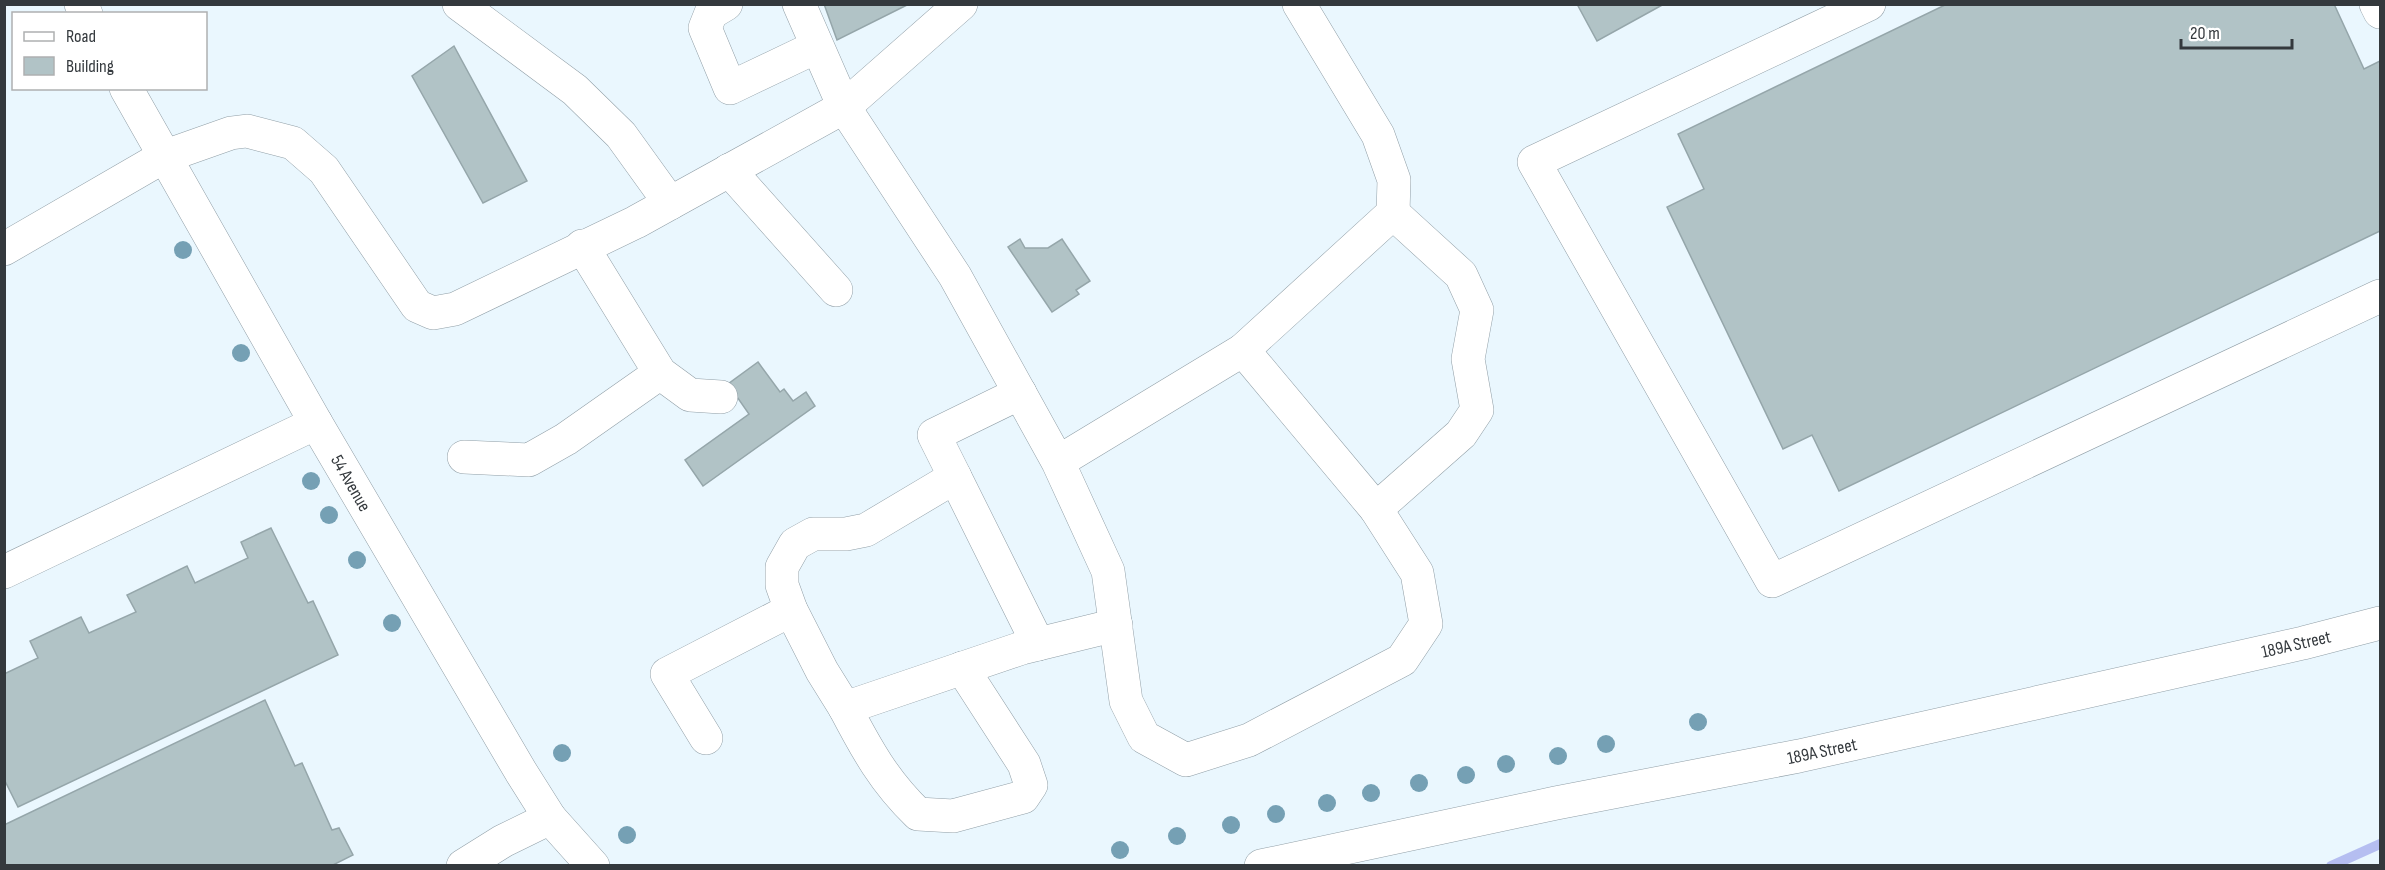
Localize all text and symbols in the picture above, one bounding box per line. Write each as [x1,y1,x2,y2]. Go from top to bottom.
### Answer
legend [12,12,207,90]
scale bar [2181,12,2292,50]
text: 20 m [2190,23,2220,44]
text: Road [66,26,96,47]
text: Building [66,56,114,77]
street label: 54 Avenue [326,451,375,515]
street label: 189A Street [2259,626,2333,663]
street label: 189A Street [1785,734,1859,769]

